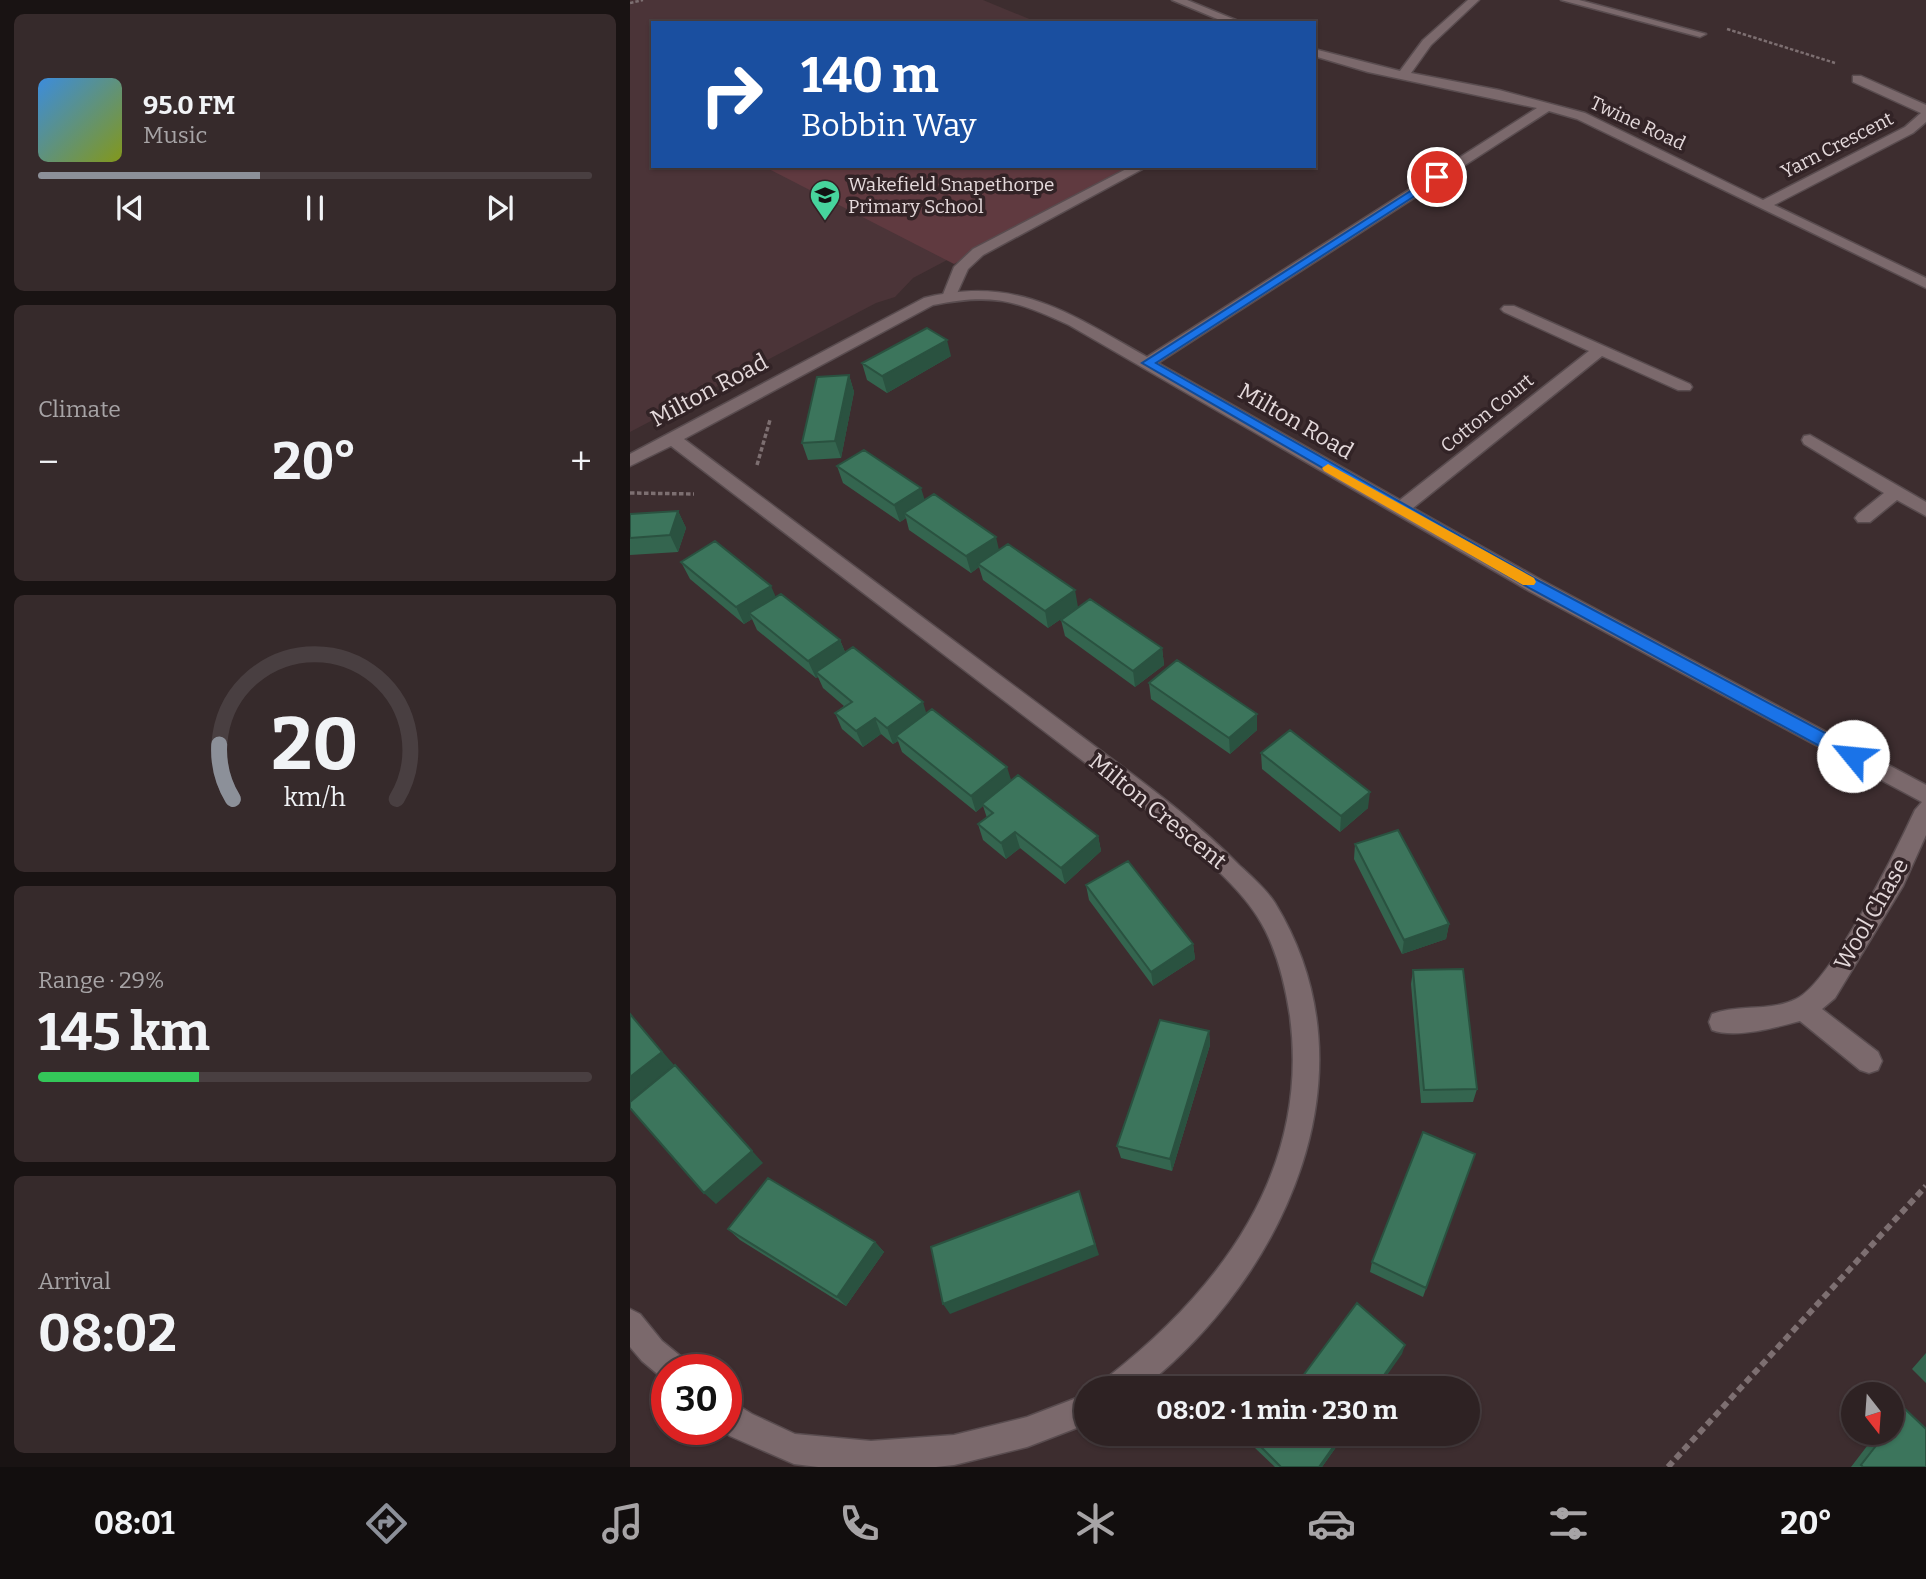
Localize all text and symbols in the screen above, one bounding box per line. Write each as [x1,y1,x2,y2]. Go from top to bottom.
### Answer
text: 140 m [801,46,939,105]
icon: right [686,49,777,140]
text: 95.0 FM [143,90,235,121]
street label: Twine Road [1587,91,1689,155]
text: Bobbin Way [801,106,976,144]
street label: Yarn Crescent [1777,107,1897,183]
text: Music [143,121,207,149]
pin [1407,147,1467,207]
icon: arrive [1418,158,1456,196]
place label: Wakefield Snapethorpe Primary School [848,173,1054,218]
school or university icon: Wakefield Snapethorpe Primary School [808,178,842,222]
icon: previous [111,189,149,227]
icon: pause [296,189,334,227]
icon: next [481,189,519,227]
street label: Milton Road [646,347,773,433]
street label: Cotton Court [1436,369,1538,457]
street label: Milton Road [1233,377,1359,465]
text: Climate [38,395,121,423]
text: 20° [272,430,357,493]
text: − [38,439,59,485]
text: + [570,439,592,485]
text: 20 [271,702,359,789]
position arrow [1816,719,1890,793]
street label: Milton Crescent [1084,747,1232,875]
text: km/h [284,783,346,813]
street label: Wool Chase [1828,853,1914,975]
text: Range · 29% [38,966,165,994]
text: 145 km [38,1001,210,1064]
text: Arrival [38,1267,111,1295]
text: 08:02 [38,1302,177,1365]
speed limit sign: 30 [651,1354,742,1445]
north arrow [1841,1382,1904,1446]
map controls [1841,1382,1904,1445]
text: 08:02 · 1 min · 230 m [1156,1395,1398,1426]
icon: directions [362,1499,411,1548]
icon: music [598,1499,647,1548]
icon: phone [835,1499,884,1548]
icon: climate [1071,1499,1120,1548]
icon: car [1307,1499,1356,1548]
icon: filters [1544,1499,1593,1548]
text: 08:01 [94,1504,175,1542]
text: 20° [1780,1504,1832,1542]

